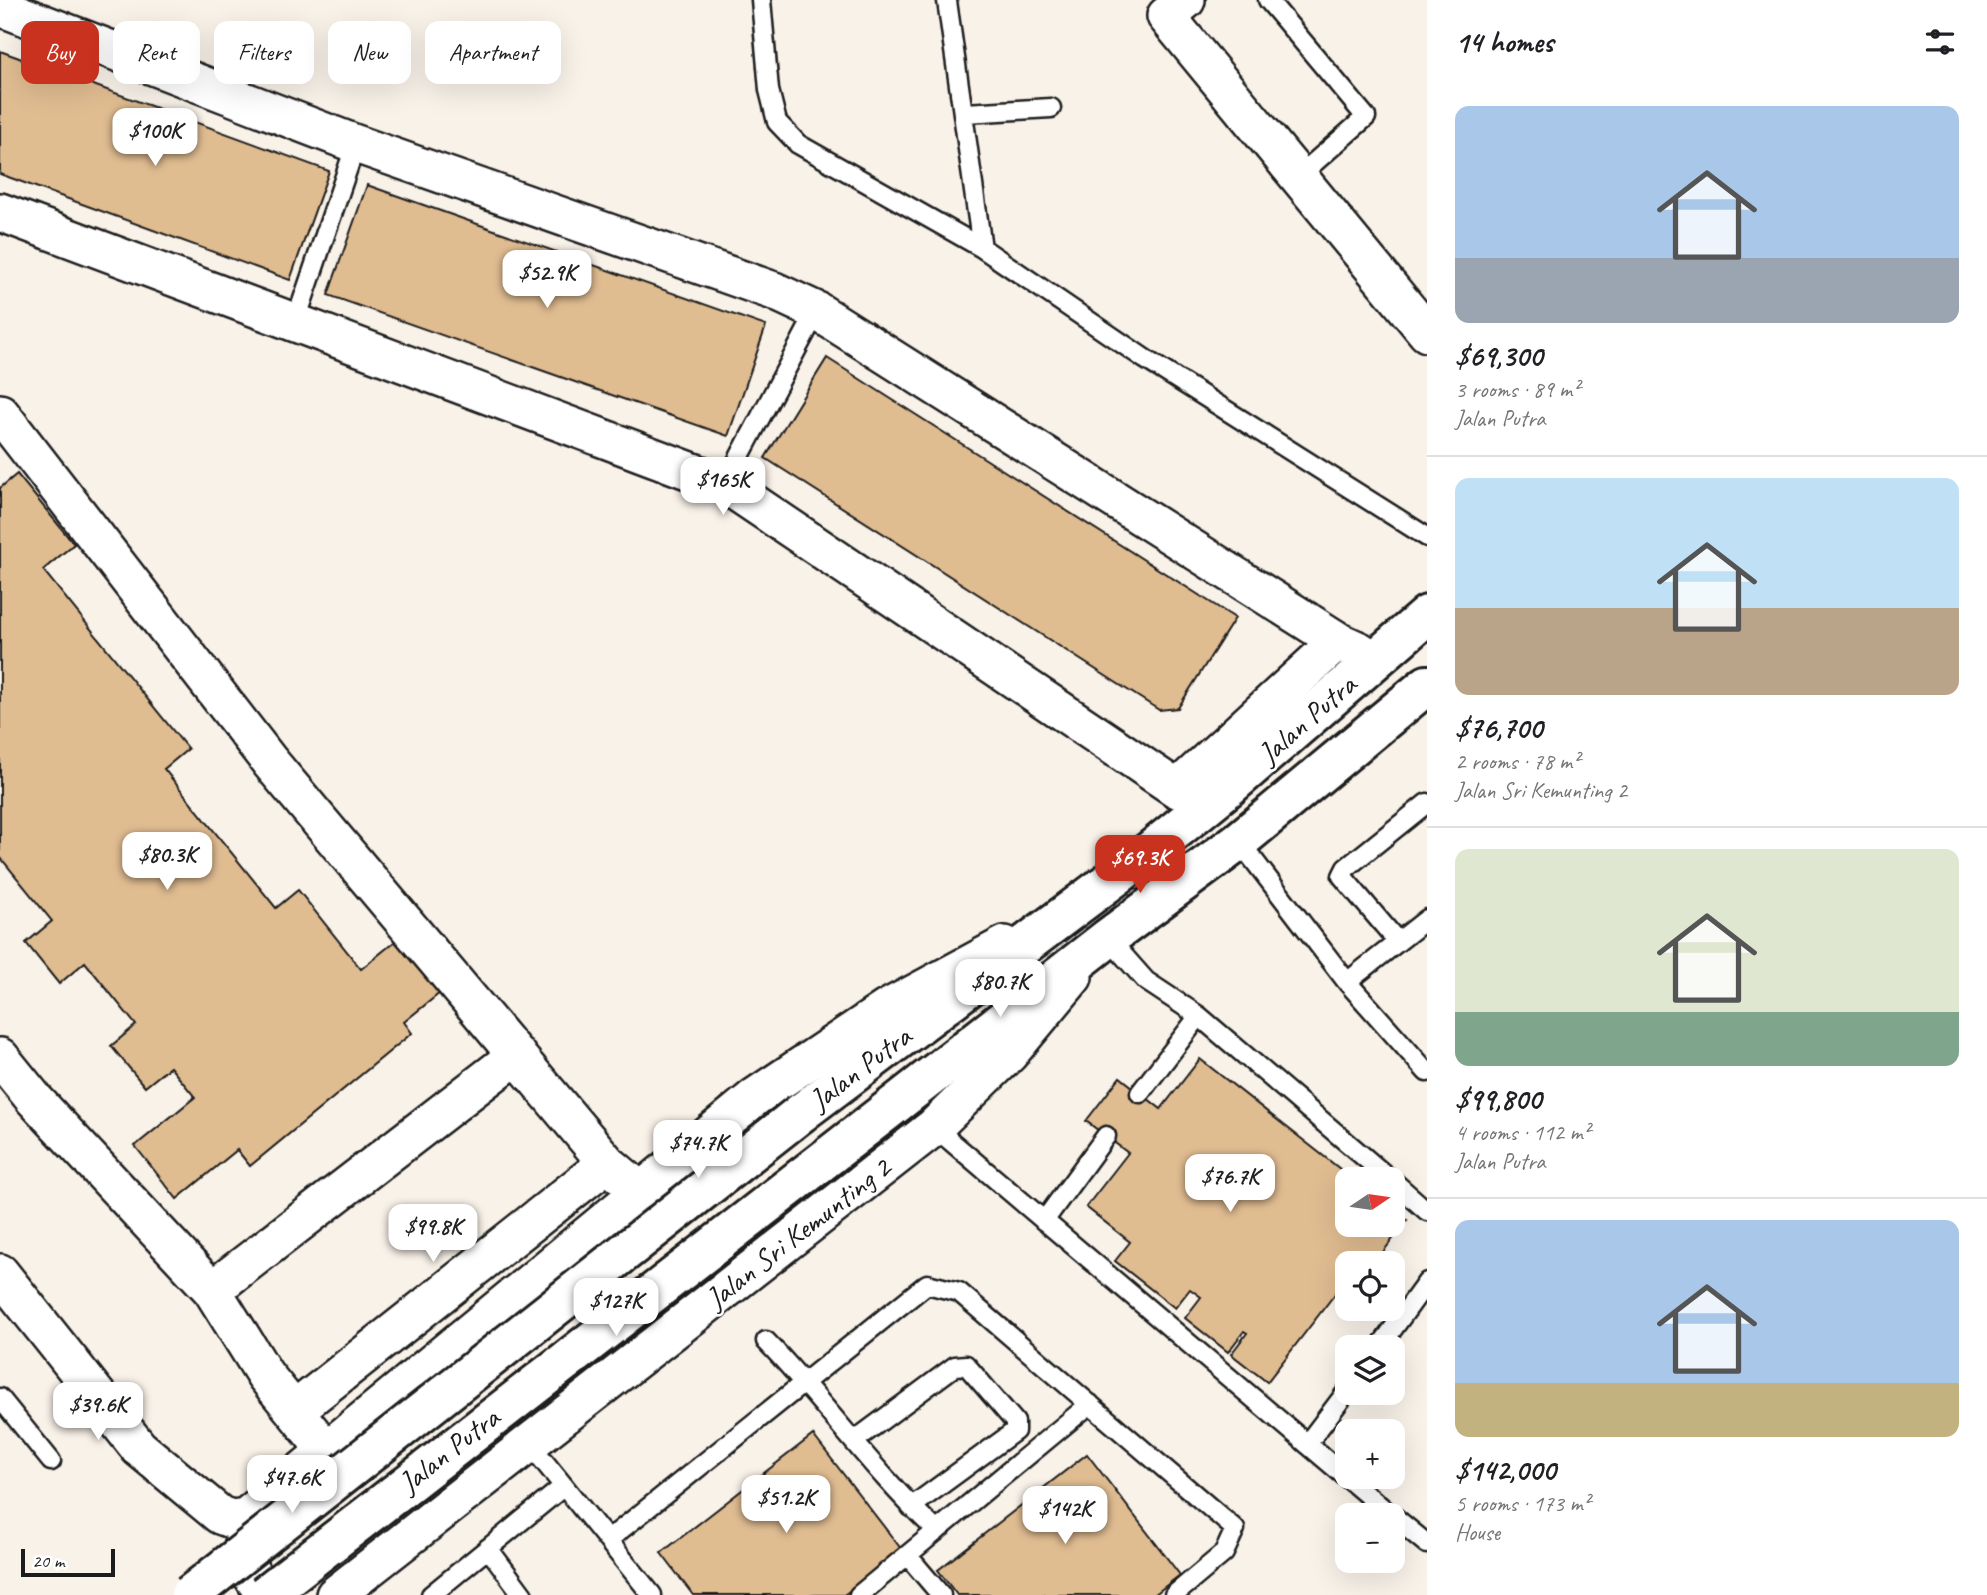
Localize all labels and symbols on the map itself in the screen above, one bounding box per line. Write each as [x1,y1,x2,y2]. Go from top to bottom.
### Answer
pin: $100K [106,108,204,168]
pin: $52.9K [490,250,604,310]
pin: $165K [674,458,772,517]
street label: Jalan Putra [1249,665,1365,773]
pin: $80.3K [110,832,224,892]
pin: $69.3K [1083,836,1197,895]
pin: $80.7K [943,960,1057,1019]
street label: Jalan Putra [800,1016,920,1120]
pin: $74.7K [641,1120,755,1180]
street label: Jalan Sri Kemunting 2 [696,1147,900,1318]
pin: $76.7K [1173,1154,1287,1214]
north arrow [1335,1167,1405,1237]
pin: $99.8K [376,1204,490,1264]
pin: $127K [567,1278,665,1338]
pin: $39.6K [41,1382,155,1442]
street label: Jalan Putra [389,1398,509,1502]
pin: $47.6K [235,1456,349,1515]
pin: $51.2K [729,1476,843,1535]
pin: $142K [1016,1486,1114,1546]
scale bar [21,1546,116,1578]

